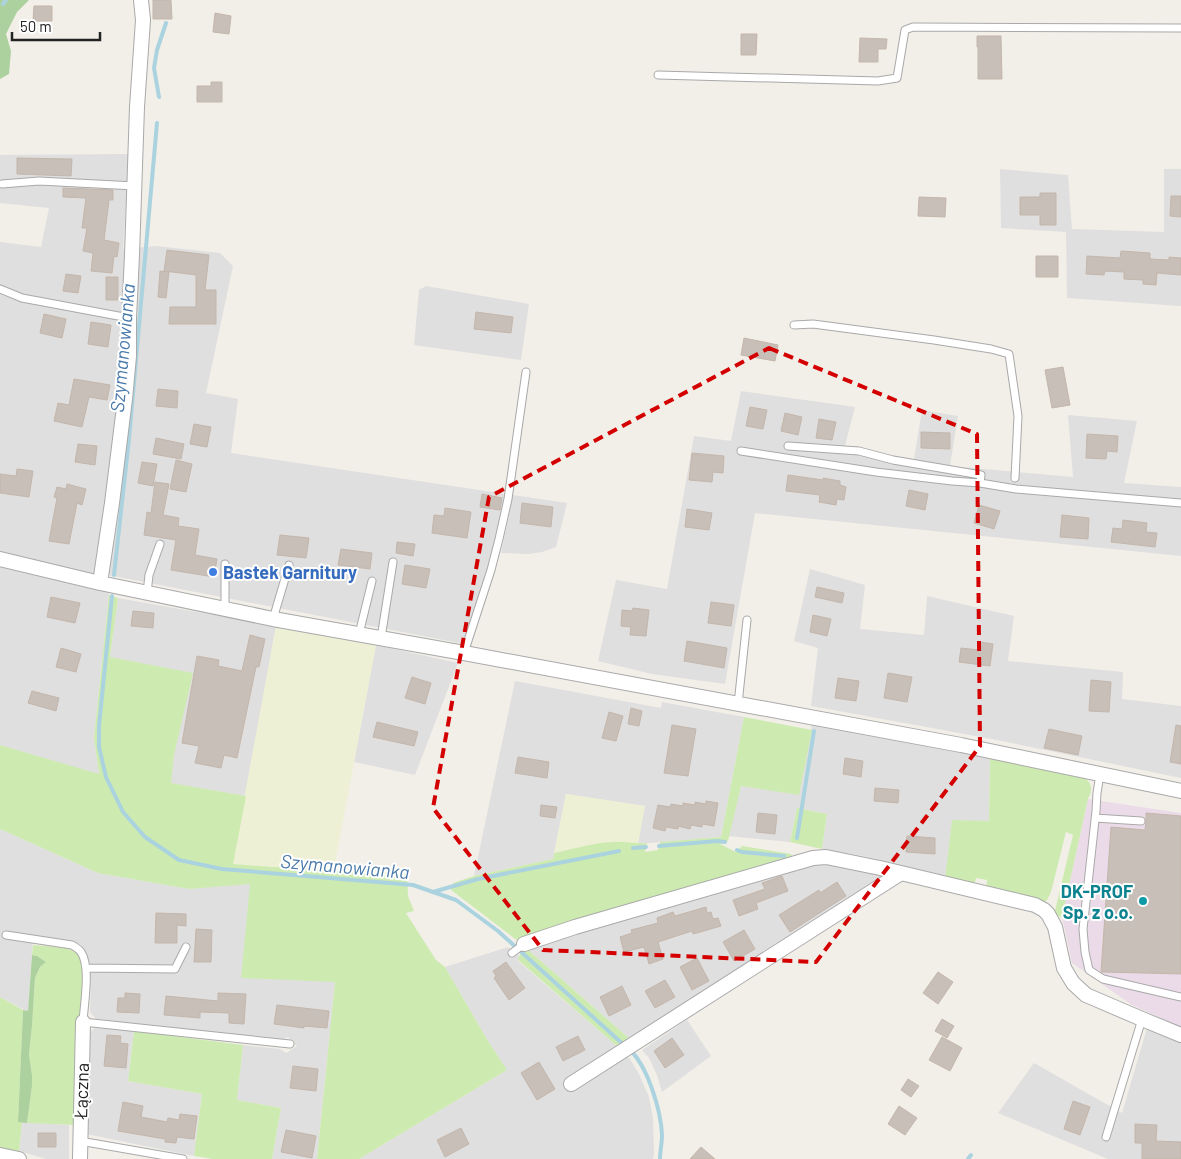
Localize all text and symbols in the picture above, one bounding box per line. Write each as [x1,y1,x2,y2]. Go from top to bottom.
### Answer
scale bar [12,10,100,42]
text: 50 m [20,17,52,35]
water label: Szymanowianka [105,283,139,413]
place label: Bastek Garnitury [223,561,357,583]
marker: Bastek Garnitury [207,566,219,578]
water label: Szymanowianka [280,849,410,883]
place label: DK-PROF Sp. z o.o. [1061,880,1133,923]
marker: DK-PROF Sp. z o.o. [1137,895,1149,907]
street label: Łączna [69,1063,93,1120]

